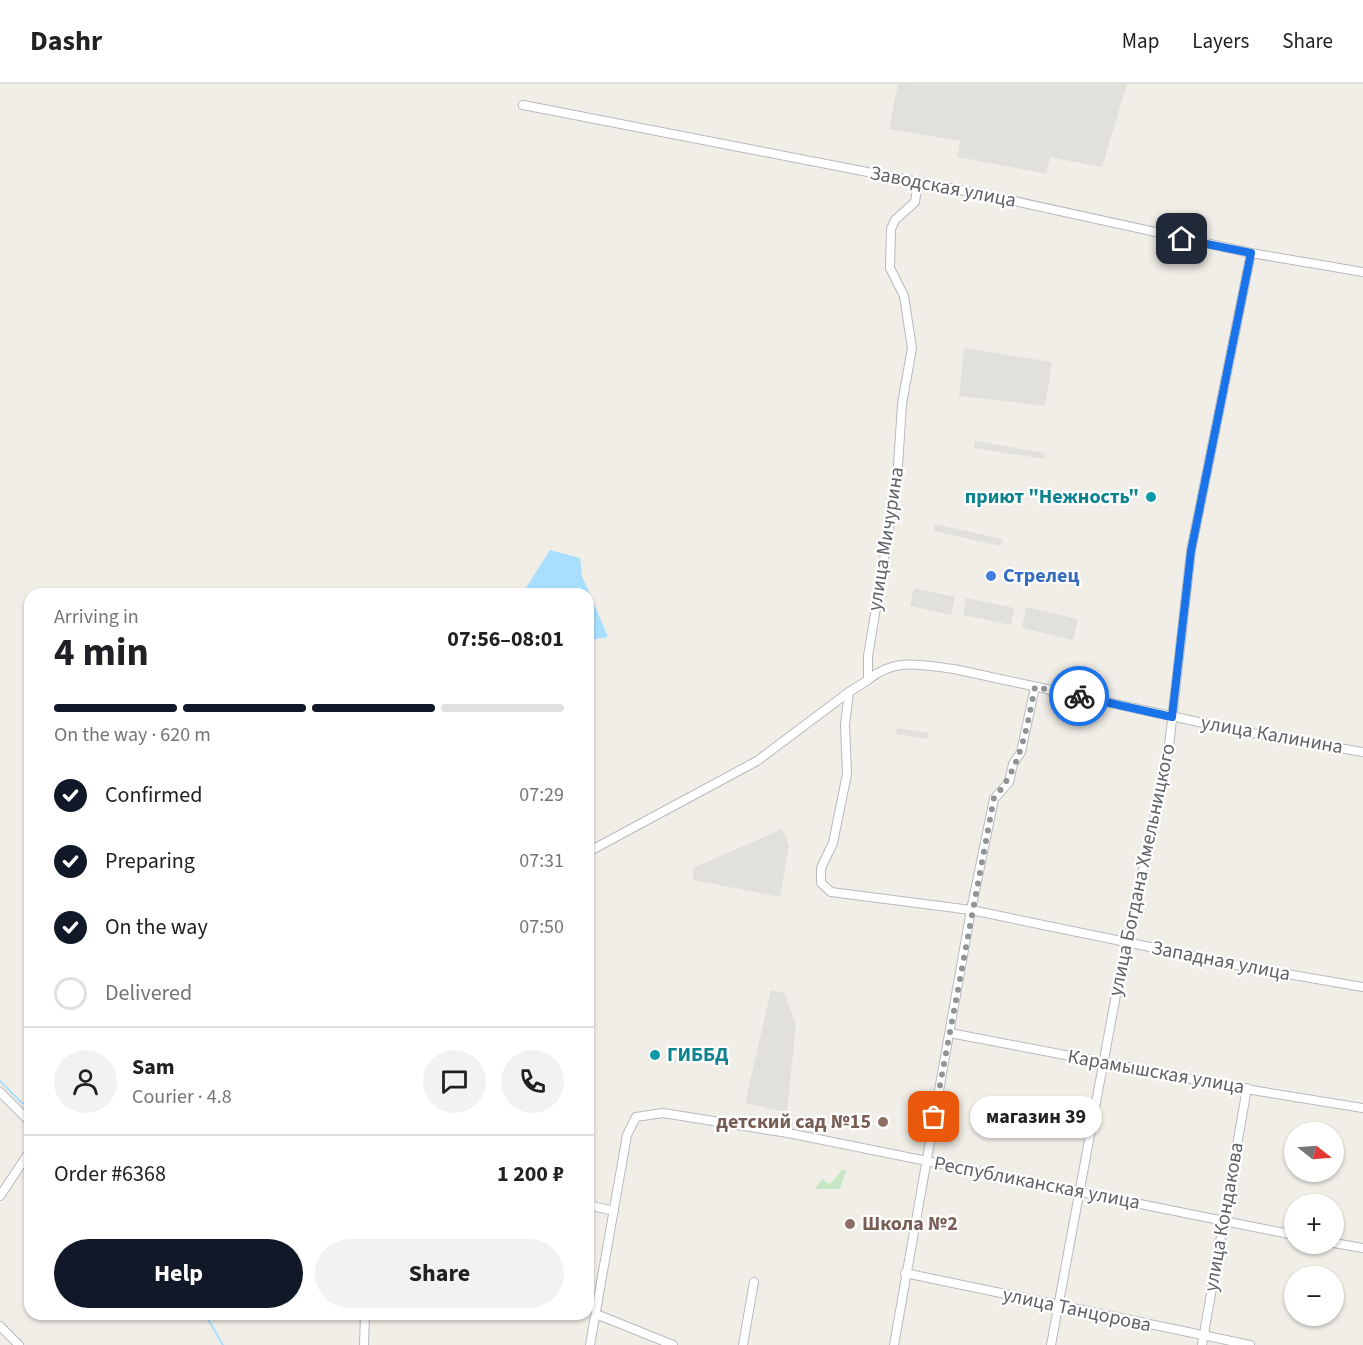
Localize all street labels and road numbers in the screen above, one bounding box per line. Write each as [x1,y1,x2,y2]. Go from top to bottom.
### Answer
street label: Заводская улица [868,159,1018,215]
street label: улица Мичурина [861,465,911,613]
street label: улица Калинина [1199,709,1345,761]
street label: улица Богдана Хмельницкого [1102,741,1182,999]
street label: Западная улица [1149,934,1293,988]
street label: Карамышская улица [1065,1043,1247,1101]
street label: улица Кондакова [1197,1140,1251,1294]
street label: Республиканская улица [931,1149,1143,1217]
street label: улица Танцорова [1000,1281,1154,1339]

